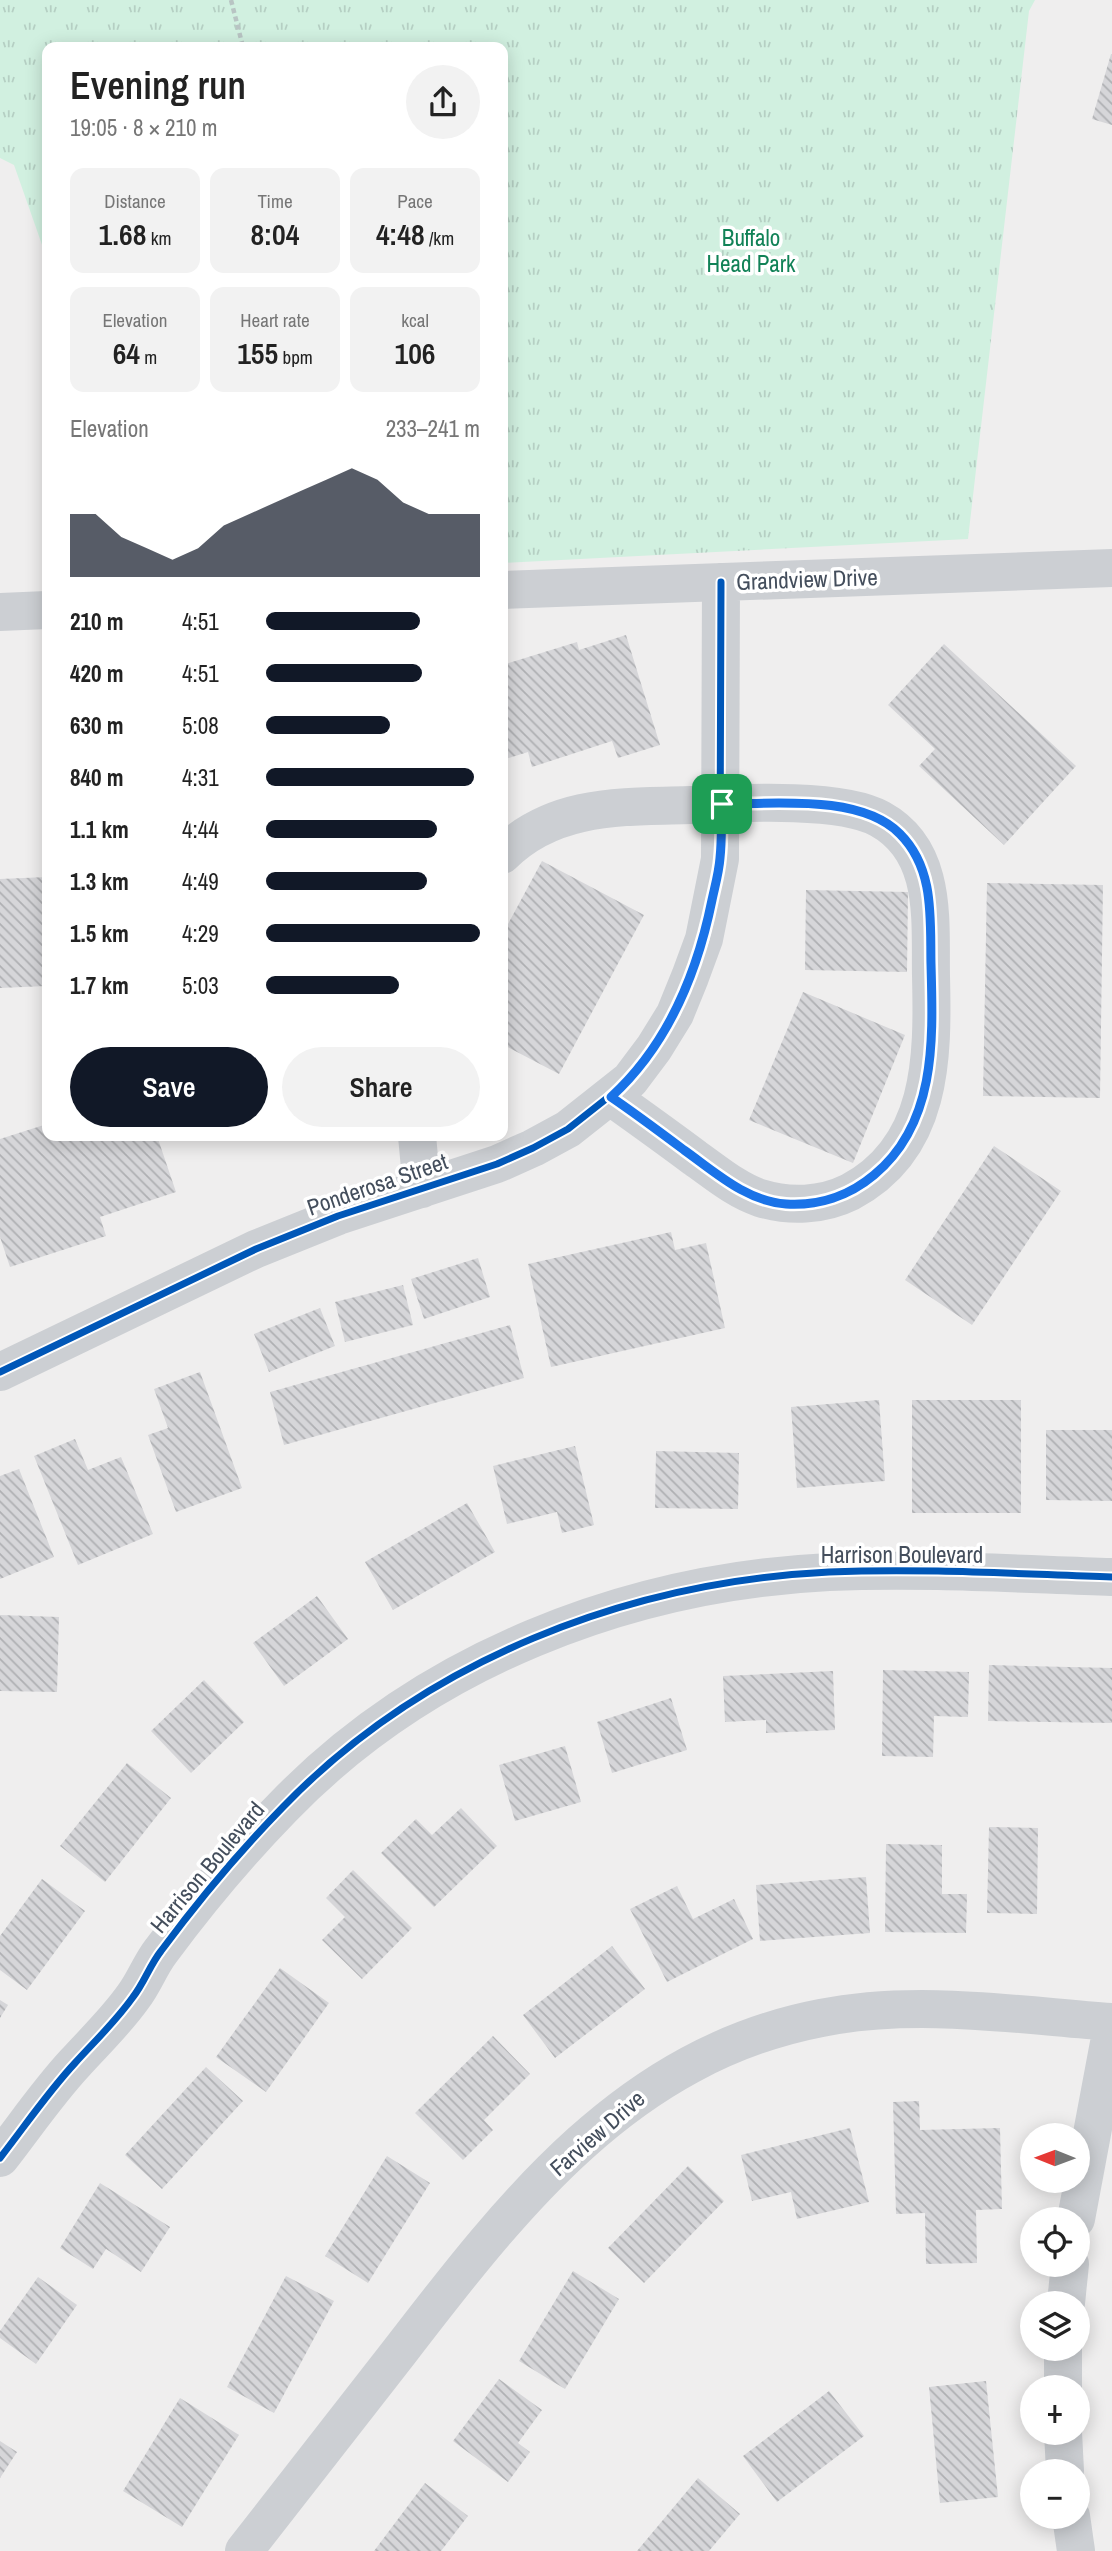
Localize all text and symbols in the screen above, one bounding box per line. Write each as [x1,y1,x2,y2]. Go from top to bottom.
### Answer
text: Evening run [70,60,246,111]
button: share [406,65,480,139]
text: 19:05 · 8 × 210 m [70,112,217,143]
text: Distance [104,188,166,214]
text: Time [257,188,293,214]
text: Pace [397,188,433,214]
text: 1.68 [99,214,146,254]
text: 8:04 [251,214,299,254]
text: 4:48 [376,214,425,254]
park label: Buffalo Head Park [706,222,796,279]
text: km [146,225,172,251]
text: /km [425,225,454,251]
text: Elevation [103,307,167,333]
text: Heart rate [240,307,310,333]
text: kcal [401,307,429,333]
text: 64 [113,333,140,373]
text: 155 [237,333,278,373]
text: 106 [394,333,436,373]
text: m [140,344,157,370]
text: bpm [278,344,313,370]
text: Elevation [70,413,149,444]
text: 233–241 m [386,413,480,444]
street label: Grandview Drive [736,561,878,597]
text: 210 m [70,606,123,637]
text: 4:51 [182,606,219,637]
text: 420 m [70,658,123,689]
text: 4:51 [182,658,219,689]
text: 630 m [70,710,123,741]
text: 5:08 [182,710,219,741]
text: 840 m [70,762,123,793]
text: 4:31 [182,762,219,793]
pin [692,774,752,834]
icon: arrive [703,785,741,823]
text: 1.1 km [70,814,129,845]
text: 4:44 [182,814,219,845]
text: 1.3 km [70,866,129,897]
text: 4:49 [182,866,219,897]
text: 1.5 km [70,918,129,949]
text: 4:29 [182,918,219,949]
text: 1.7 km [70,970,129,1001]
text: 5:03 [182,970,219,1001]
button: Save [70,1047,268,1127]
button: Share [282,1047,480,1127]
street label: Ponderosa Street [303,1145,451,1223]
street label: Harrison Boulevard [821,1539,983,1570]
street label: Harrison Boulevard [143,1795,271,1939]
street label: Farview Drive [543,2083,651,2183]
north arrow [1020,2123,1090,2193]
map controls [1020,2123,1090,2529]
button: locate [1020,2207,1090,2277]
button: layers [1020,2291,1090,2361]
button: + [1020,2375,1090,2445]
button: − [1020,2459,1090,2529]

